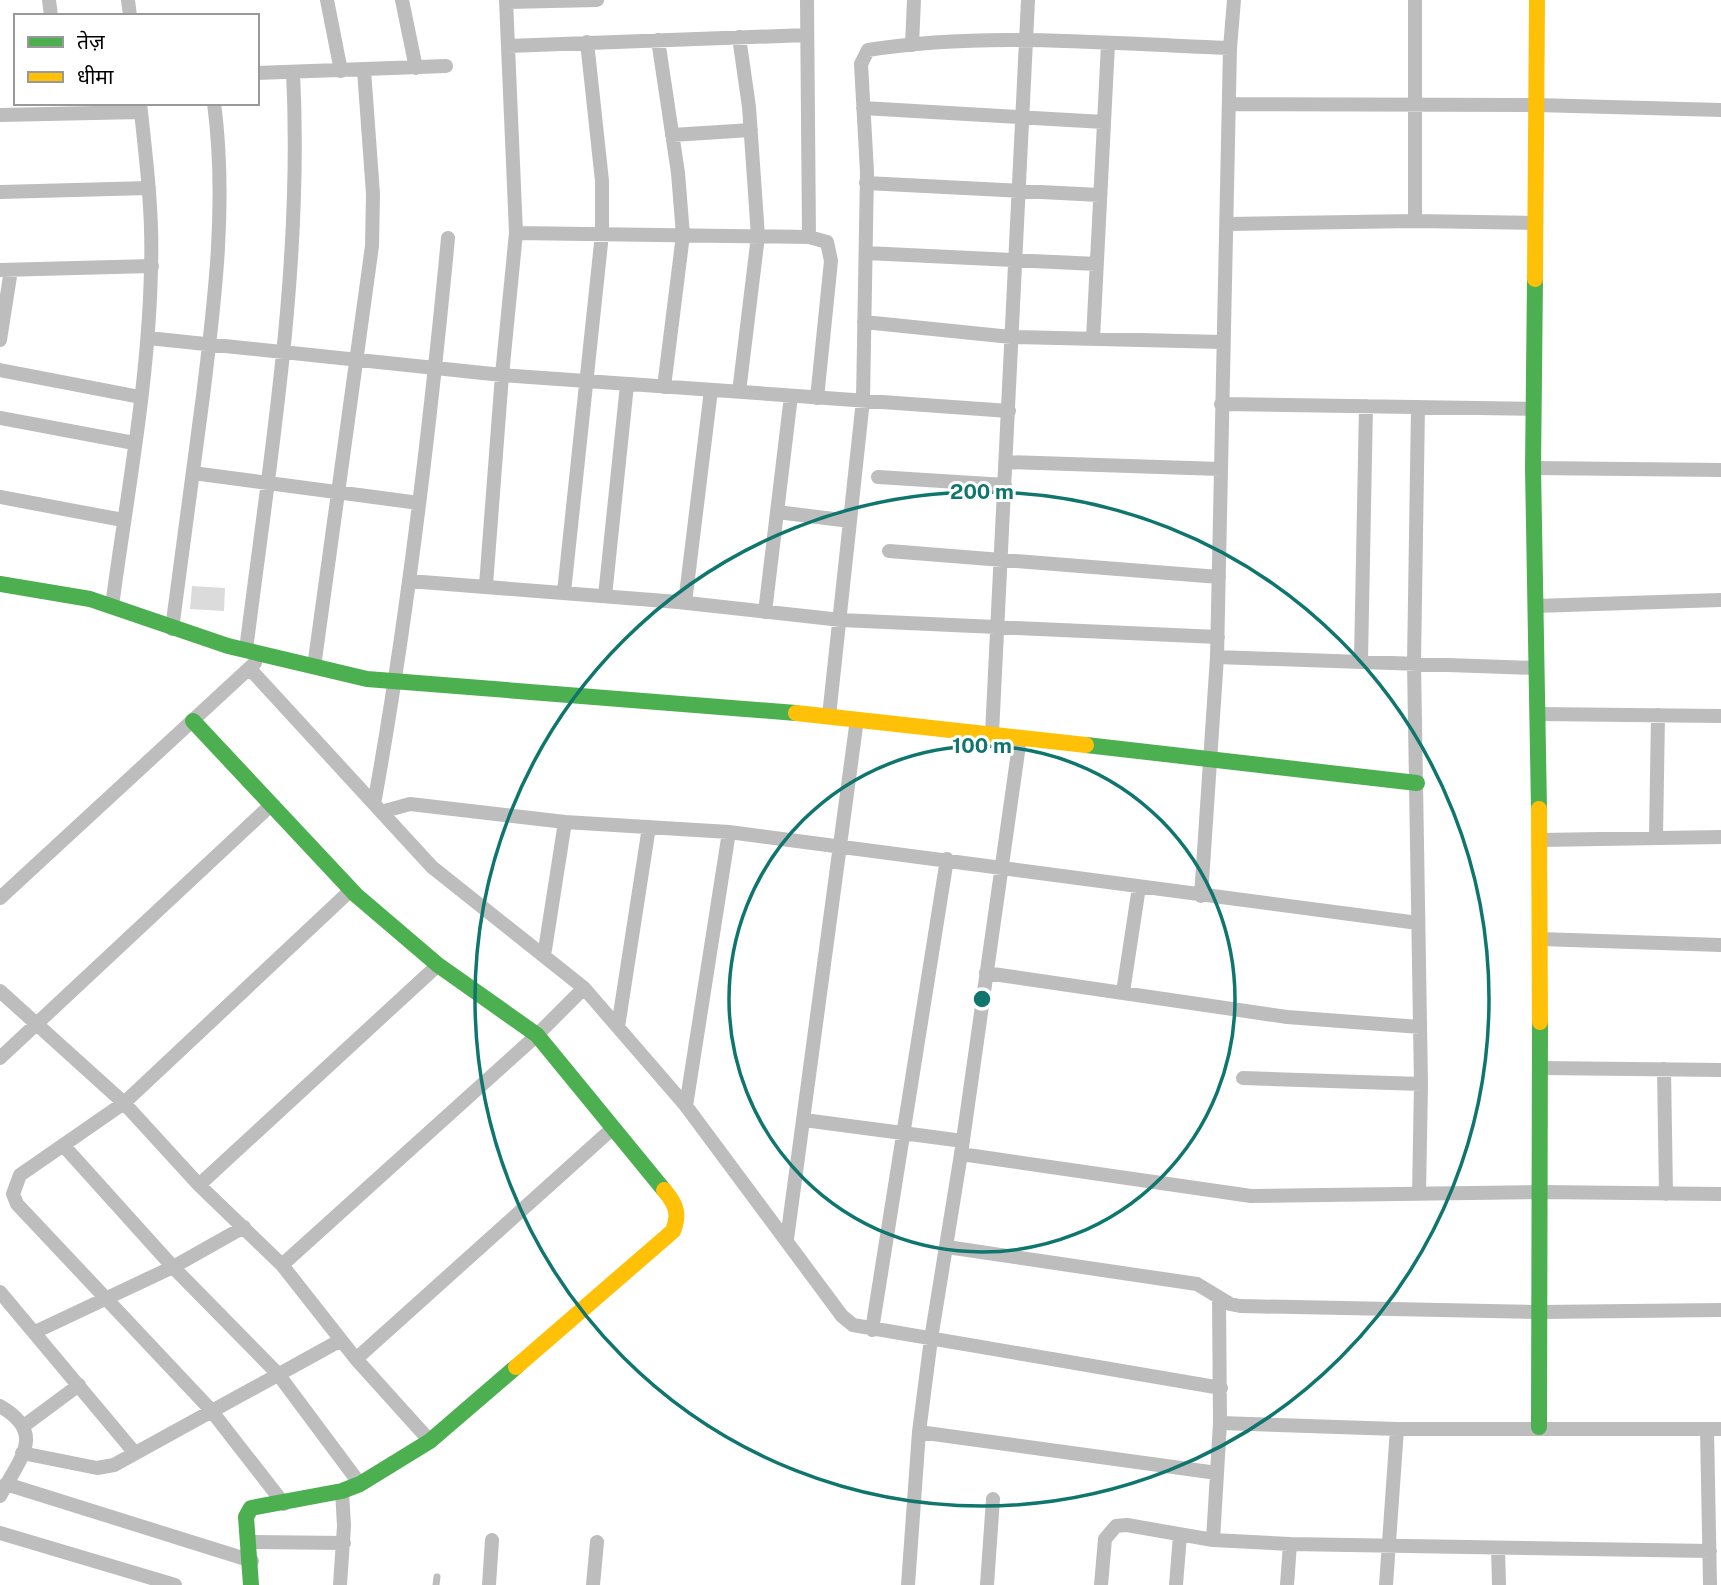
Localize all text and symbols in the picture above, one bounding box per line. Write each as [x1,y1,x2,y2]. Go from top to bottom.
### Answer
legend [14,14,259,105]
text: तेज़ [77,29,105,54]
text: धीमा [77,64,114,89]
text: 200 m [950,479,1014,504]
text: 100 m [952,733,1012,758]
centre of rings [970,987,994,1011]

